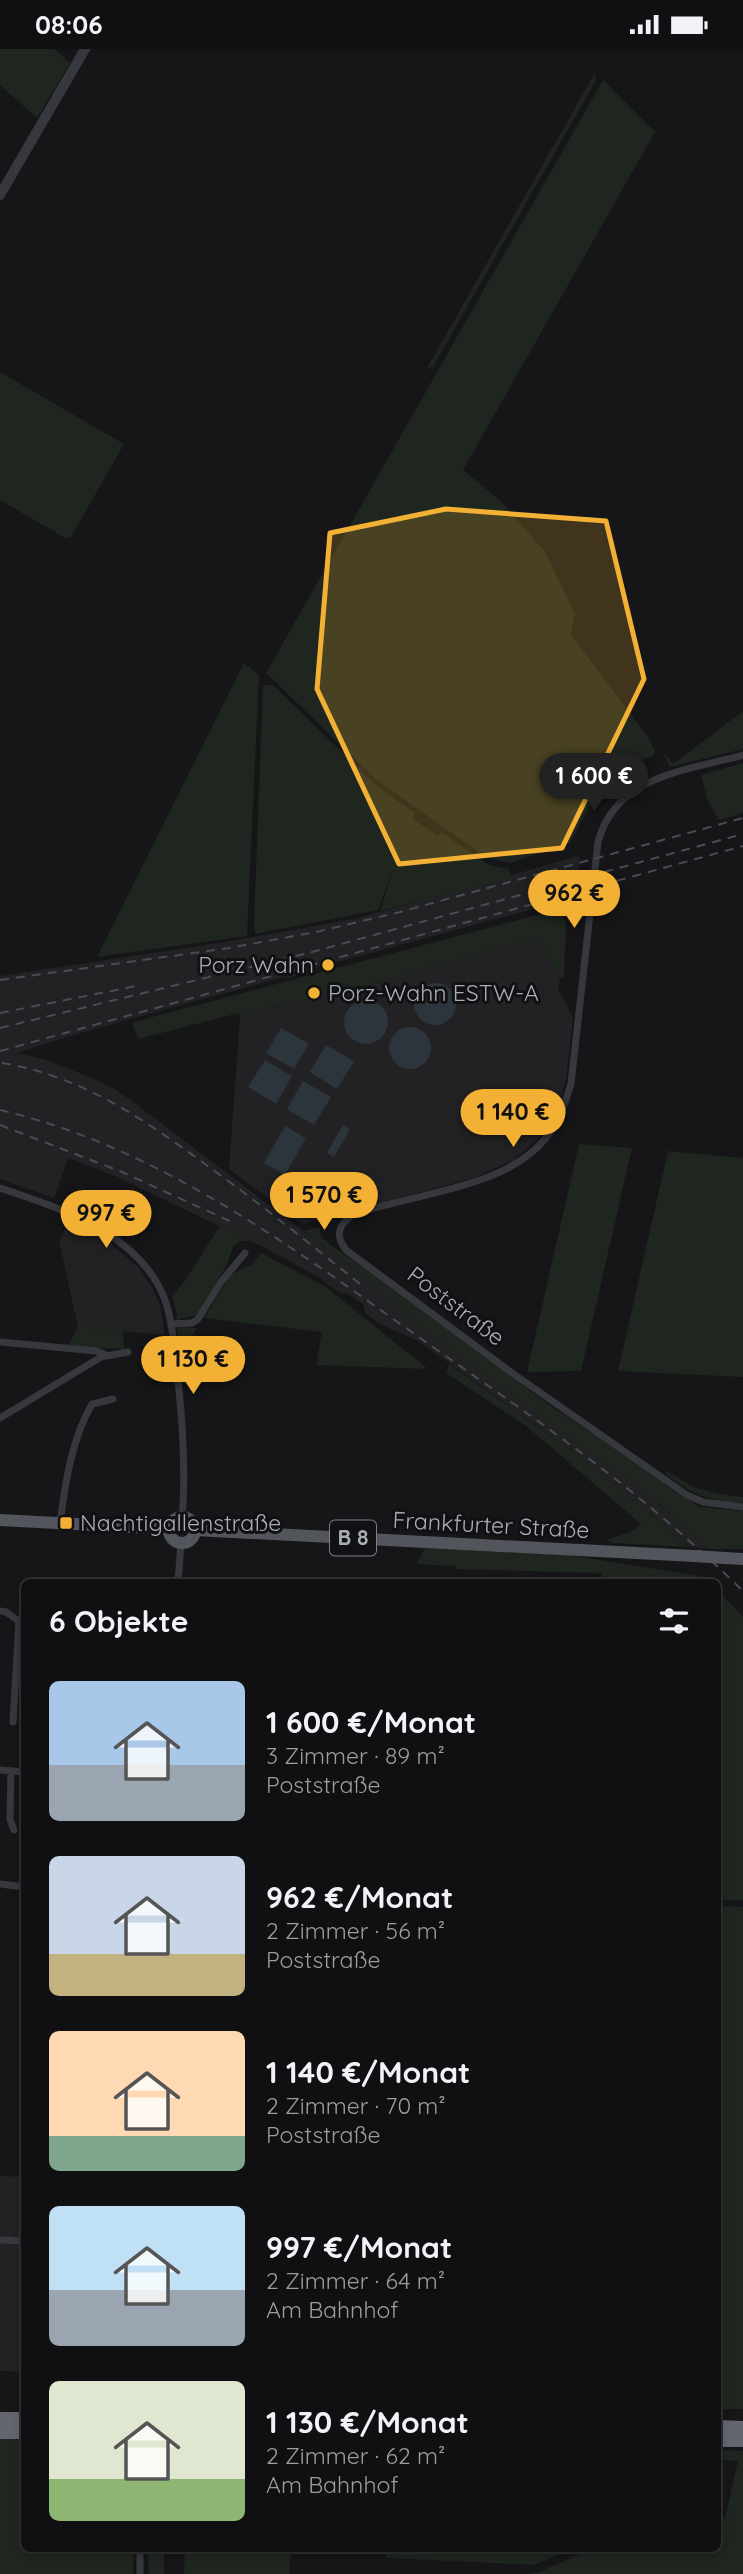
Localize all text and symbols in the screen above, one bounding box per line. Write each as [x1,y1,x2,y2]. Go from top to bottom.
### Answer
text: 08:06 [35,8,103,41]
pin: 1 600 € [529,753,659,813]
text: 1 600 € [555,761,633,790]
pin: 962 € [525,871,623,930]
text: 962 € [544,878,604,907]
place label: Porz Wahn [198,950,314,979]
marker: Porz Wahn [320,957,336,973]
place label: Porz-Wahn ESTW-A [328,978,539,1007]
marker: Porz-Wahn ESTW-A [306,985,322,1001]
pin: 1 140 € [448,1089,578,1149]
text: 1 140 € [477,1097,549,1126]
pin: 1 570 € [259,1173,389,1232]
text: 1 570 € [286,1180,362,1209]
pin: 997 € [57,1191,155,1250]
text: 997 € [77,1198,135,1227]
street label: Poststraße [402,1260,511,1352]
pin: 1 130 € [128,1337,258,1396]
text: 1 130 € [157,1344,229,1373]
street label: Frankfurter Straße [392,1505,590,1544]
place label: Nachtigallenstraße [80,1508,281,1537]
marker: Nachtigallenstraße [58,1515,74,1531]
road number: B 8 [330,1521,376,1555]
text: 6 Objekte [49,1602,188,1640]
icon: filters [655,1602,693,1640]
text: 1 600 €/Monat [266,1703,476,1741]
icon: home [105,1709,189,1793]
text: 3 Zimmer · 89 m² [266,1741,445,1770]
text: Poststraße [266,1770,380,1799]
text: 962 €/Monat [266,1878,453,1916]
icon: home [105,1884,189,1968]
text: 2 Zimmer · 56 m² [266,1916,445,1945]
text: Poststraße [266,1945,380,1974]
text: 1 140 €/Monat [266,2053,470,2091]
icon: home [105,2059,189,2143]
text: 2 Zimmer · 70 m² [266,2091,446,2120]
text: Poststraße [266,2120,380,2149]
text: 997 €/Monat [266,2228,452,2266]
icon: home [105,2234,189,2318]
text: 2 Zimmer · 64 m² [266,2266,445,2295]
text: Am Bahnhof [266,2295,399,2324]
text: 1 130 €/Monat [266,2403,469,2441]
icon: home [105,2409,189,2493]
text: 2 Zimmer · 62 m² [266,2441,445,2470]
text: Am Bahnhof [266,2470,399,2499]

